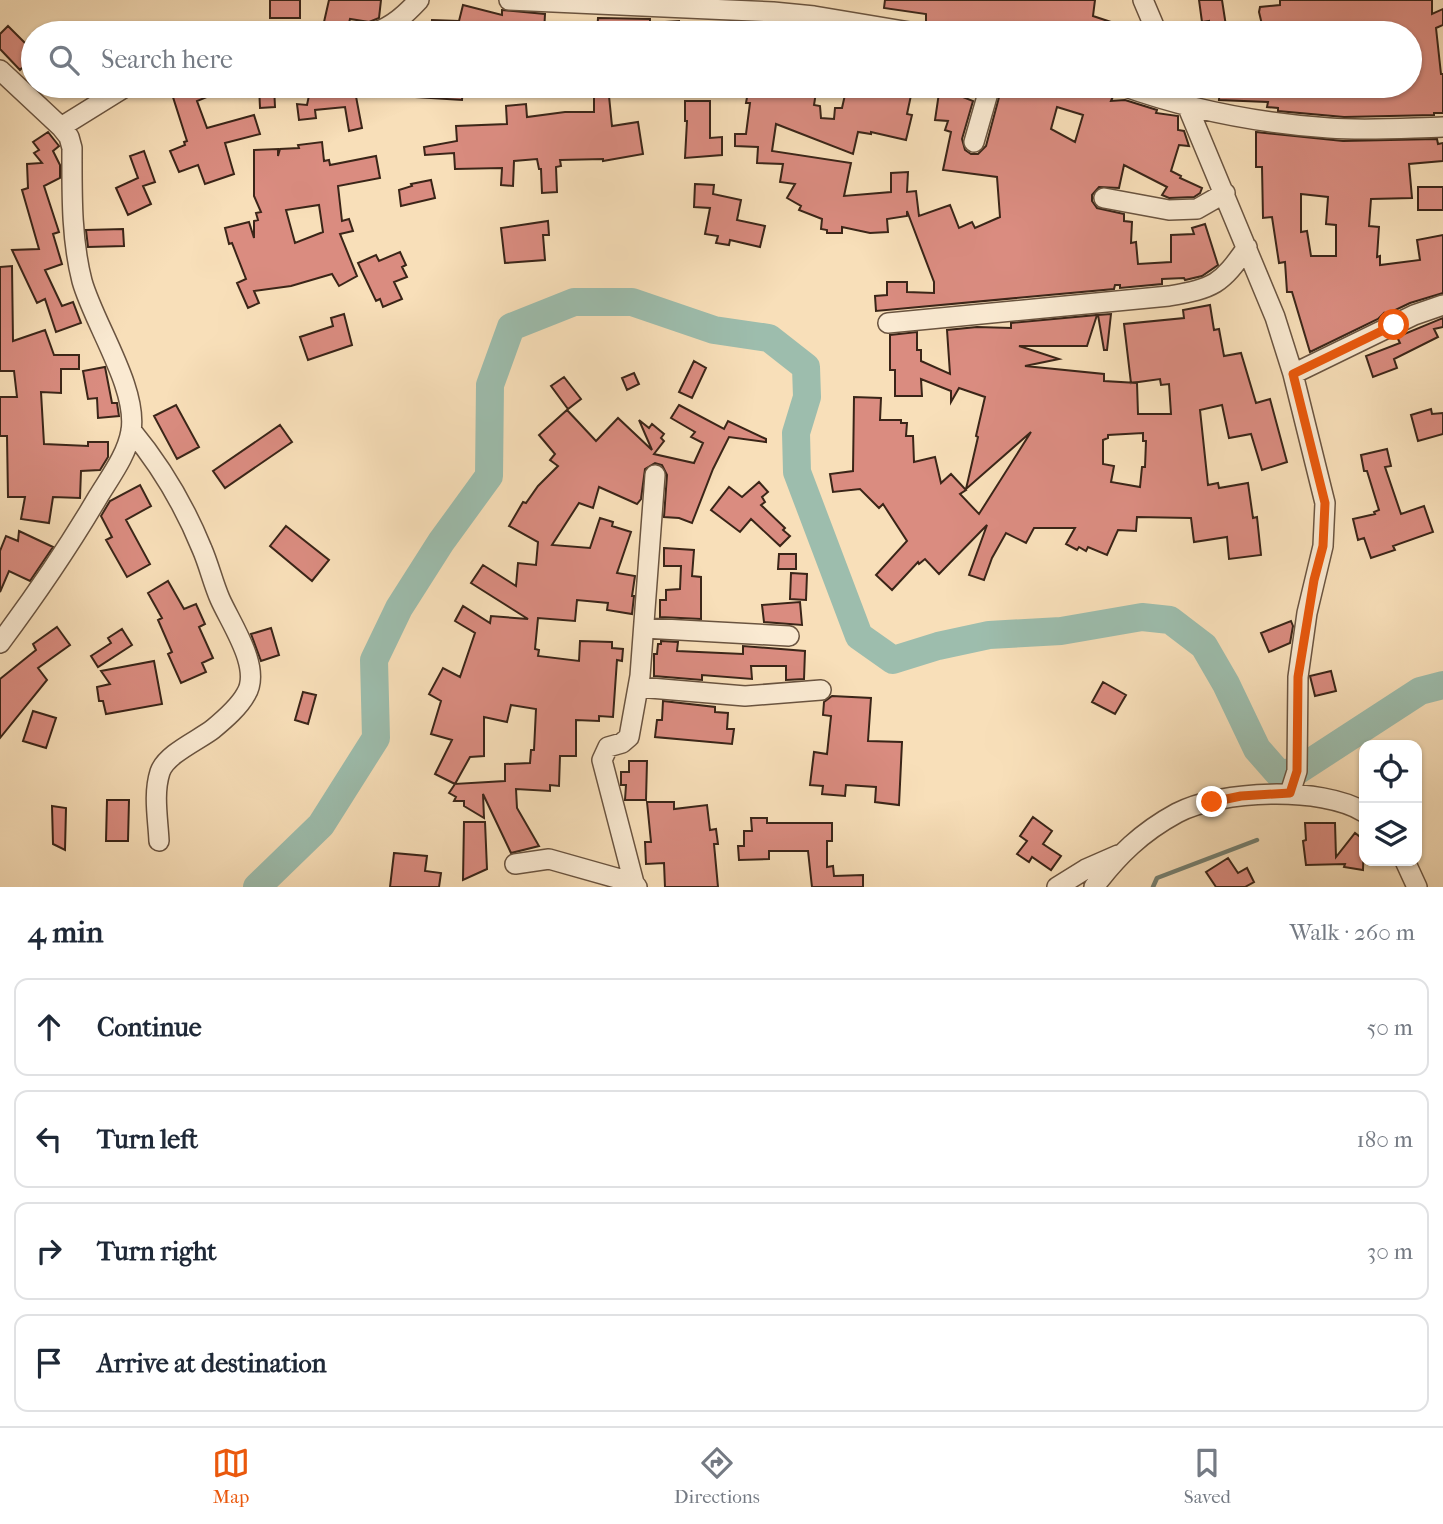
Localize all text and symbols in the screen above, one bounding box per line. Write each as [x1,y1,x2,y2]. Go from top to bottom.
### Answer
search box [21,21,1422,98]
icon: search [45,41,83,79]
text: Search here [101,44,233,75]
route start [1378,309,1409,340]
map controls [1359,740,1422,866]
button: locate [1359,740,1422,803]
route end [1196,786,1227,817]
button: layers [1359,803,1422,866]
text: 4 min [28,915,103,950]
text: Walk · 260 m [1290,919,1415,946]
icon: ahead [30,1008,68,1046]
text: Continue [97,1012,202,1043]
text: 50 m [1366,1014,1413,1041]
icon: left [30,1120,68,1158]
text: Turn left [97,1124,198,1155]
text: 180 m [1356,1126,1413,1153]
icon: right [30,1232,68,1270]
text: Turn right [97,1236,217,1267]
text: 30 m [1367,1238,1413,1265]
icon: arrive [30,1344,68,1382]
text: Arrive at destination [97,1348,327,1379]
tab: Map [212,1444,250,1508]
tab: Directions [674,1444,760,1508]
tab: Saved [1184,1444,1231,1508]

